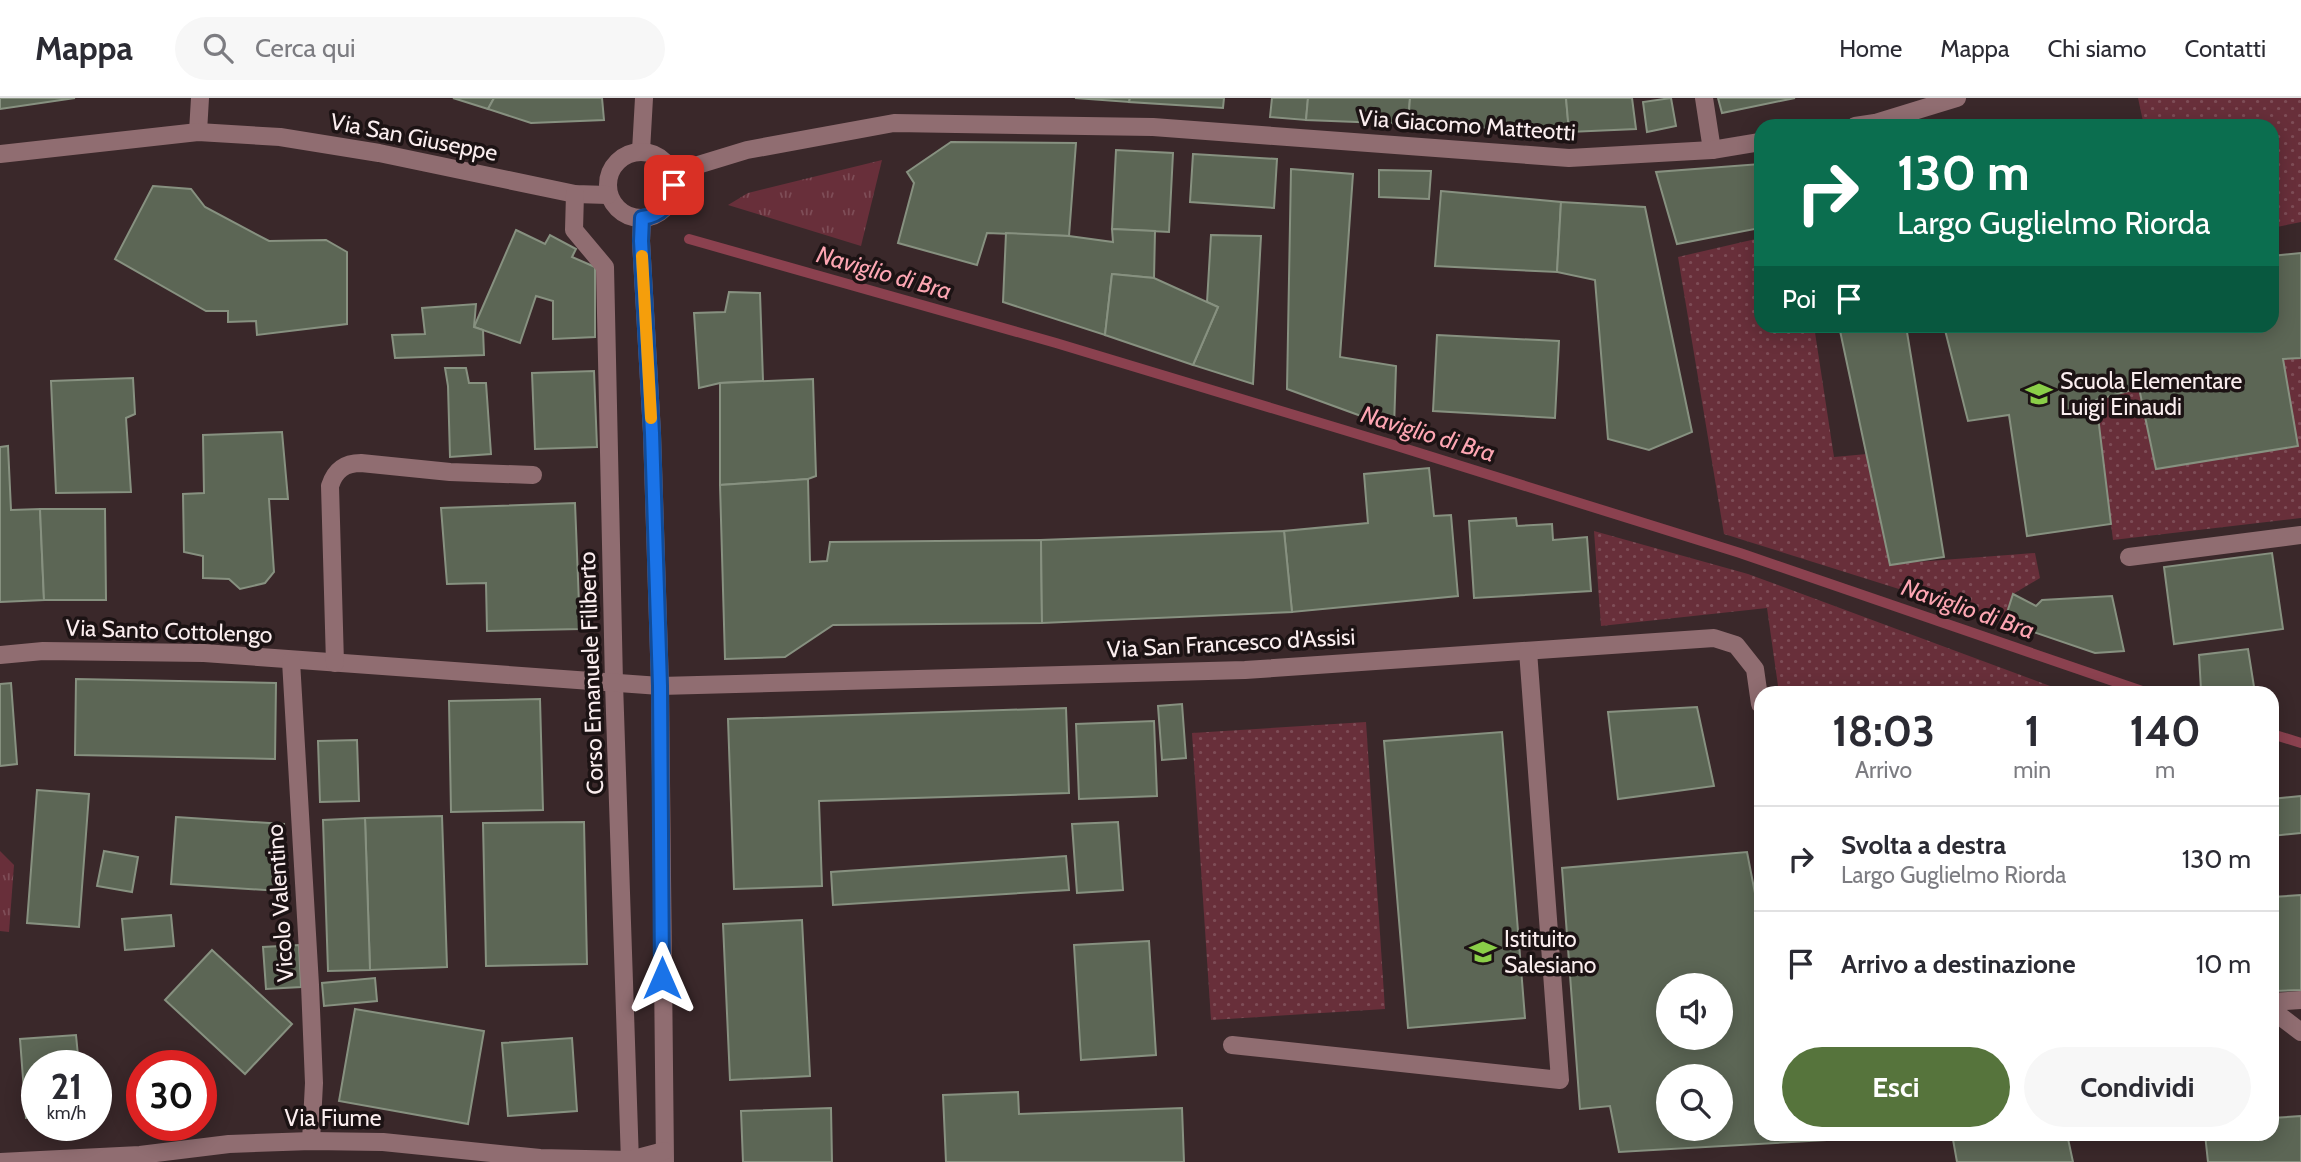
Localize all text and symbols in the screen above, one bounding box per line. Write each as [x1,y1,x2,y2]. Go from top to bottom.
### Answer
search box [175,17,665,80]
text: Mappa [35,28,133,68]
icon: search [199,29,237,67]
text: Cerca qui [255,32,356,64]
text: Home [1839,34,1902,63]
text: Mappa [1940,34,2009,63]
text: Chi siamo [2047,34,2146,63]
text: Contatti [2184,34,2266,63]
street label: Via Giacomo Matteotti [1357,103,1577,147]
street label: Via San Giuseppe [328,107,500,167]
text: 130 m [1897,143,2030,202]
icon: right [1782,147,1873,238]
pin [644,155,704,215]
icon: arrive [655,166,693,204]
text: Largo Guglielmo Riorda [1897,203,2210,242]
water label: Naviglio di Bra [813,239,955,306]
icon: arrive [1830,280,1868,318]
text: Poi [1782,283,1816,315]
place label: Scuola Elementare Luigi Einaudi [2060,367,2242,421]
school or university icon: Scuola Elementare Luigi Einaudi [2024,379,2054,409]
water label: Naviglio di Bra [1357,399,1499,468]
street label: Corso Emanuele Filiberto [573,551,609,795]
water label: Naviglio di Bra [1898,572,2039,645]
street label: Via Santo Cottolengo [65,613,273,649]
street label: Via San Francesco d'Assisi [1106,623,1356,663]
text: 18:03 [1832,705,1935,757]
text: 1 [2024,705,2040,757]
text: 140 [2129,705,2201,757]
text: Arrivo [1855,756,1912,784]
text: min [2013,756,2051,784]
text: m [2155,756,2175,784]
street label: Vicolo Valentino [261,823,299,983]
text: Svolta a destra [1841,829,2006,861]
icon: right [1782,840,1820,878]
text: 130 m [2182,843,2251,875]
text: Largo Guglielmo Riorda [1841,861,2066,889]
place label: Istituito Salesiano [1504,925,1597,979]
school or university icon: Istituito Salesiano [1468,937,1498,967]
position arrow [625,941,699,1015]
icon: arrive [1782,945,1820,983]
text: Arrivo a destinazione [1841,948,2076,980]
text: 10 m [2196,948,2251,980]
map controls [1656,973,1733,1141]
button: sound [1656,973,1733,1050]
button: Esci [1782,1047,2010,1127]
button: Condividi [2024,1047,2251,1127]
speed limit sign: 30 [126,1050,217,1141]
button: search [1656,1064,1733,1141]
text: 21 [51,1065,82,1108]
text: km/h [47,1102,86,1124]
street label: Via Fiume [285,1104,382,1132]

